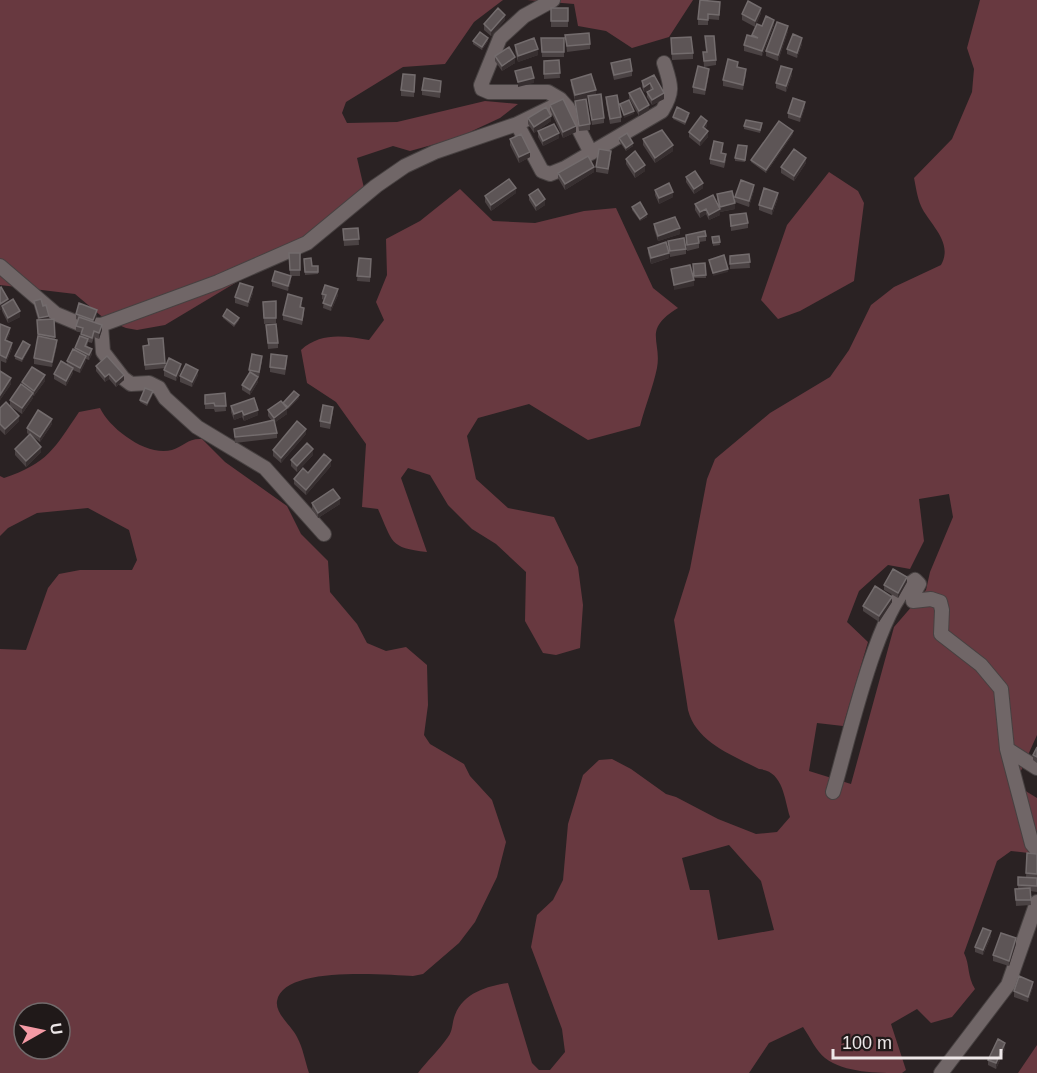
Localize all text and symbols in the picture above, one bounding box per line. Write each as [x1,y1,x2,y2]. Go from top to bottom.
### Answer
north arrow [12,1001,72,1061]
text: U [47,1022,66,1036]
scale bar [833,1022,1001,1060]
text: 100 m [842,1033,892,1053]

